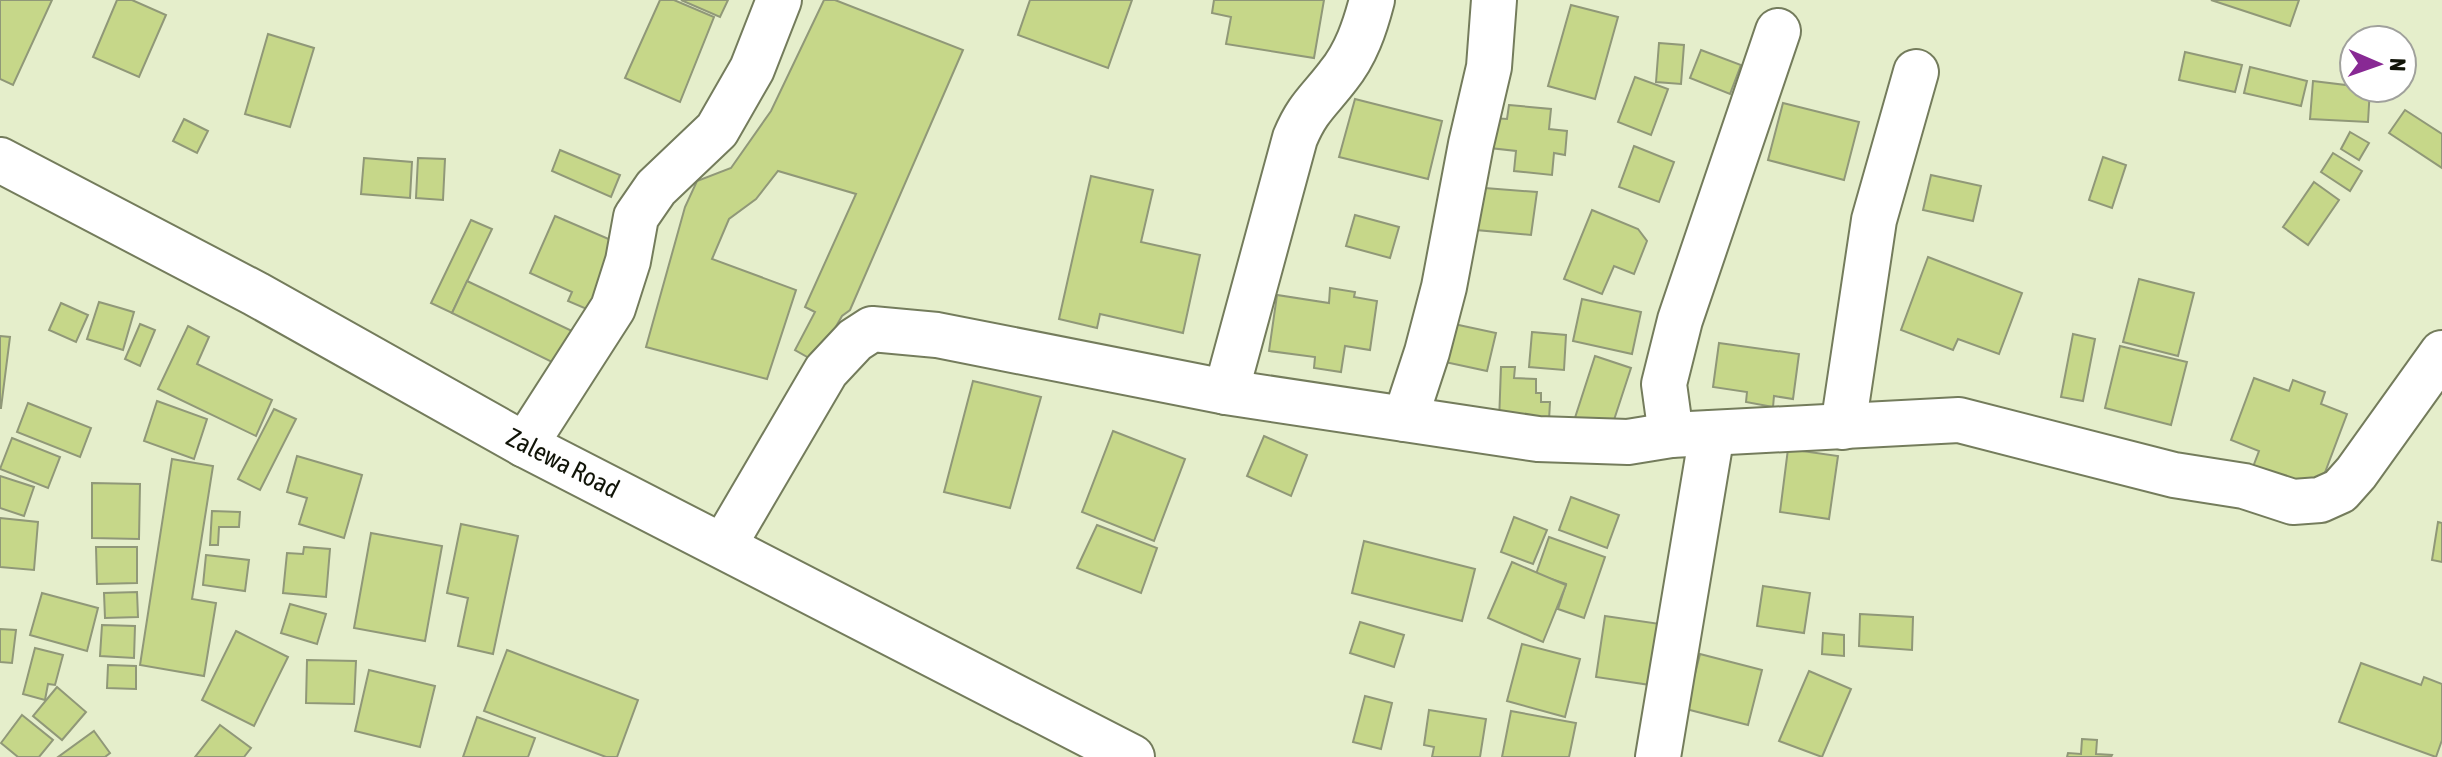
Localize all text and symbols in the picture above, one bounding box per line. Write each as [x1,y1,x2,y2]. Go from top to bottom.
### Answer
north arrow [2338,24,2418,104]
text: N [2385,58,2411,72]
street label: Zalewa Road [502,422,624,504]

